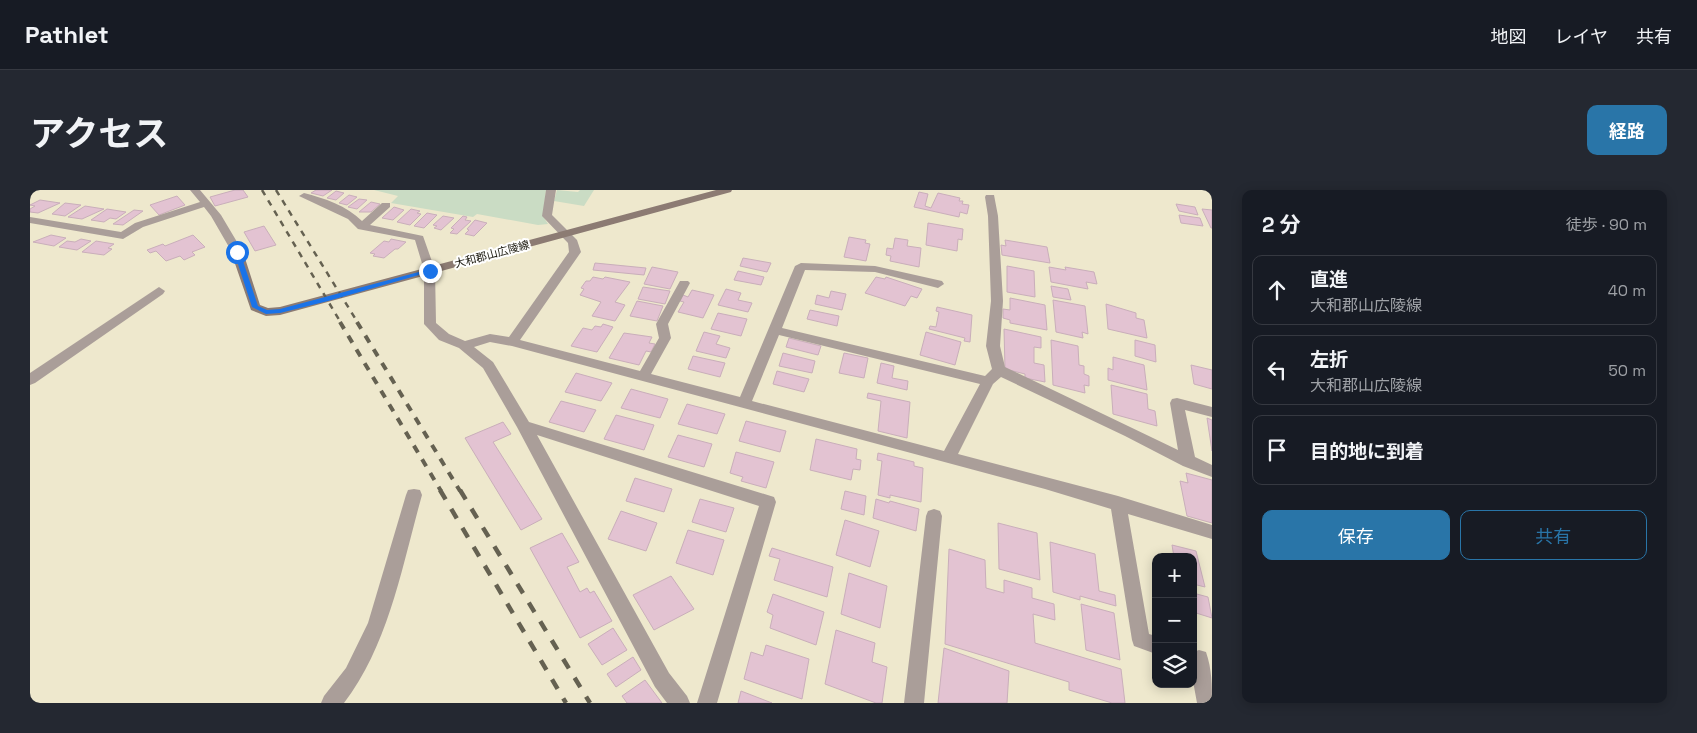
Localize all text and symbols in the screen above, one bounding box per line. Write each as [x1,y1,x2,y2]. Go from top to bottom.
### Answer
text: Pathlet [25,19,109,50]
text: 地図 [1491,25,1527,48]
text: レイヤ [1555,25,1608,48]
text: 共有 [1636,25,1672,48]
button: 経路 [1587,105,1667,155]
text: アクセス [30,112,168,156]
text: 2 分 [1262,211,1301,238]
text: 徒歩 · 90 m [1566,214,1647,235]
street label: 大和郡山広陵線 [453,237,531,271]
route start [226,241,249,264]
route end [419,260,442,283]
text: 直進 [1310,267,1348,292]
icon: ahead [1263,276,1291,304]
text: 40 m [1608,280,1646,301]
text: 大和郡山広陵線 [1310,295,1422,316]
text: 左折 [1310,347,1348,372]
icon: left [1263,356,1291,384]
text: 50 m [1608,360,1646,381]
text: 大和郡山広陵線 [1310,375,1422,396]
icon: arrive [1263,436,1291,464]
text: 目的地に到着 [1310,439,1424,464]
button: 保存 [1262,510,1450,560]
button: 共有 [1460,510,1647,560]
map controls [1152,553,1197,688]
button: + [1152,553,1197,598]
button: − [1152,598,1197,643]
button: layers [1152,643,1197,688]

